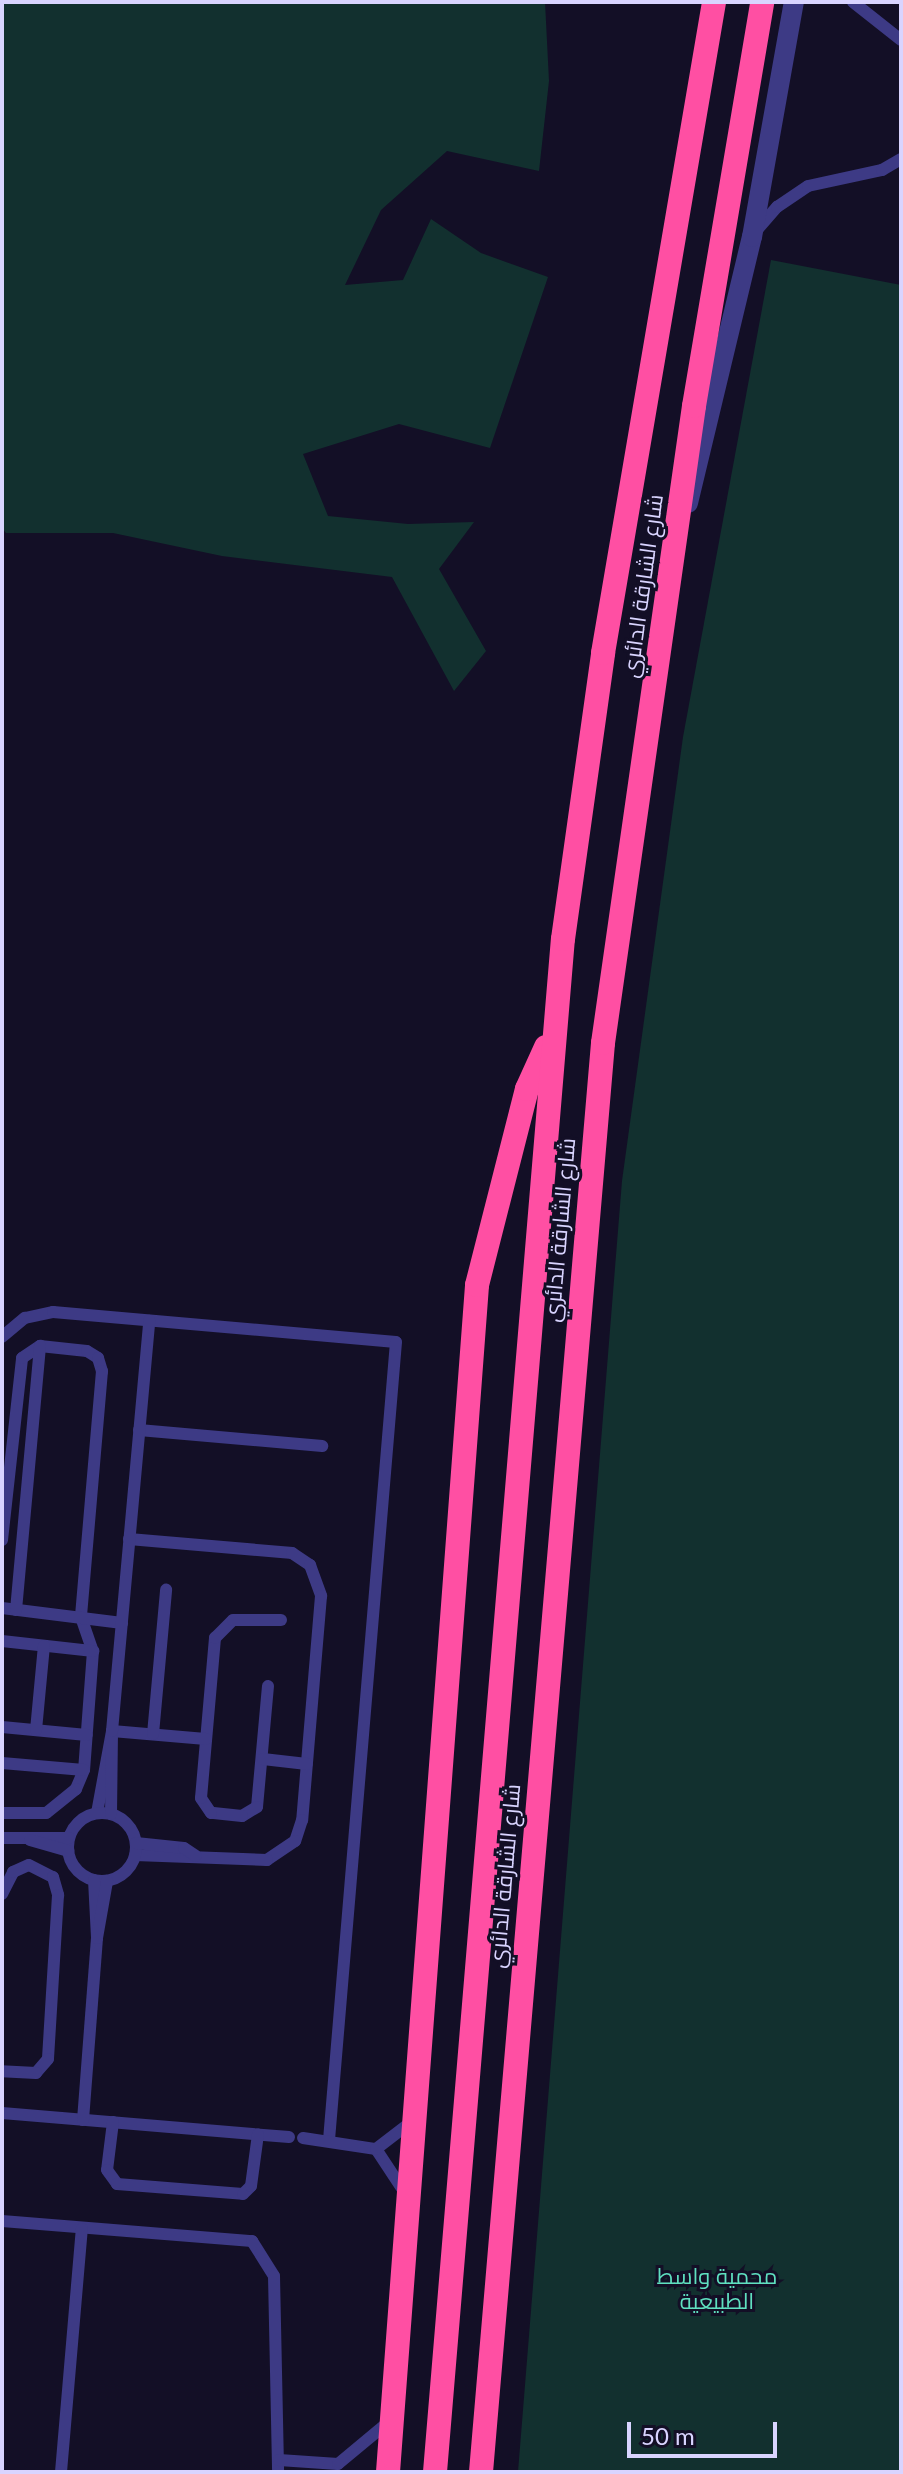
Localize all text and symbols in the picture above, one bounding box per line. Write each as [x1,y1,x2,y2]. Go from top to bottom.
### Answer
street label: شارع الشارقة الدائري [616,493,668,679]
street label: شارع الشارقة الدائري [538,1137,580,1323]
street label: شارع الشارقة الدائري [483,1783,525,1969]
park label: محمية واسط الطبيعية [657,2262,777,2314]
scale bar [631,2406,781,2456]
text: 50 m [641,2421,695,2450]

